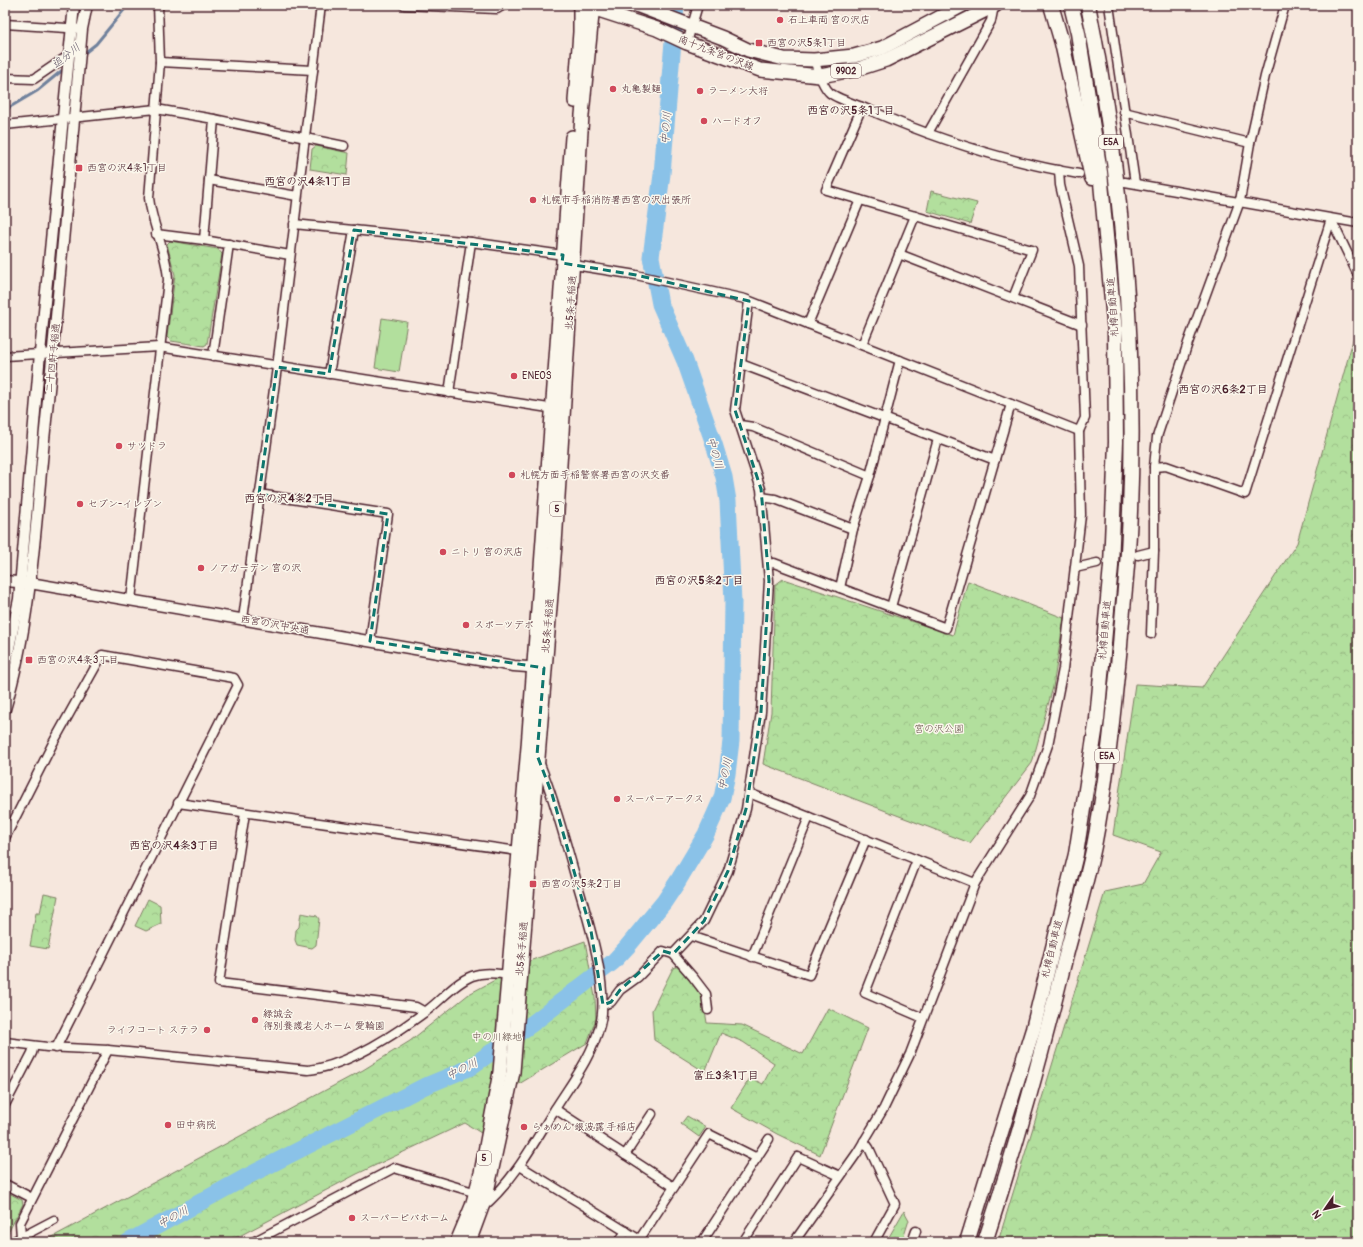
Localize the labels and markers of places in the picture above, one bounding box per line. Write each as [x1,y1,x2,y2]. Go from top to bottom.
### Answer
place label: 石上車両 宮の沢店 [788,14,870,26]
marker: 石上車両 宮の沢店 [775,15,785,25]
place label: 西宮の沢5条1丁目 [767,37,846,49]
marker: 西宮の沢5条1丁目 [754,38,764,48]
place label: 丸亀製麺 [621,83,661,95]
marker: 丸亀製麺 [608,84,618,94]
place label: ラーメン大将 [708,85,768,97]
marker: ラーメン大将 [695,86,705,96]
place label: ハードオフ [712,115,762,127]
marker: ハードオフ [699,116,709,126]
place label: 西宮の沢4条1丁目 [87,162,167,174]
marker: 西宮の沢4条1丁目 [74,163,84,173]
place label: 札幌市手稲消防署西宮の沢出張所 [541,194,691,206]
marker: 札幌市手稲消防署西宮の沢出張所 [528,195,538,205]
place label: ENEOS [522,370,552,382]
marker: ENEOS [509,371,519,381]
place label: サツドラ [127,440,167,452]
marker: サツドラ [114,441,124,451]
place label: 札幌方面手稲警察署西宮の沢交番 [520,469,670,481]
marker: 札幌方面手稲警察署西宮の沢交番 [507,470,517,480]
place label: セブン-イレブン [88,498,162,510]
marker: セブン-イレブン [75,499,85,509]
place label: ニトリ 宮の沢店 [451,546,523,558]
marker: ニトリ 宮の沢店 [438,547,448,557]
place label: ノアガーデン 宮の沢 [209,562,301,574]
marker: ノアガーデン 宮の沢 [196,563,206,573]
place label: スポーツデポ [474,619,534,631]
marker: スポーツデポ [461,620,471,630]
place label: 西宮の沢4条3丁目 [37,654,118,666]
marker: 西宮の沢4条3丁目 [24,655,34,665]
place label: スーパーアークス [625,793,704,805]
marker: スーパーアークス [612,794,622,804]
place label: 西宮の沢5条2丁目 [541,878,622,890]
marker: 西宮の沢5条2丁目 [528,879,538,889]
place label: 緑誠会 得別養護老人ホーム 愛輪園 [263,1008,385,1032]
marker: 緑誠会 得別養護老人ホーム 愛輪園 [250,1015,260,1025]
place label: ライフコート ステラ [107,1024,199,1036]
marker: ライフコート ステラ [202,1025,212,1035]
place label: 田中病院 [176,1119,216,1131]
marker: 田中病院 [163,1120,173,1130]
place label: らぁめん 銀波露 手稲店 [532,1121,636,1133]
marker: らぁめん 銀波露 手稲店 [519,1122,529,1132]
place label: スーパービバホーム [360,1212,449,1224]
marker: スーパービバホーム [347,1213,357,1223]

